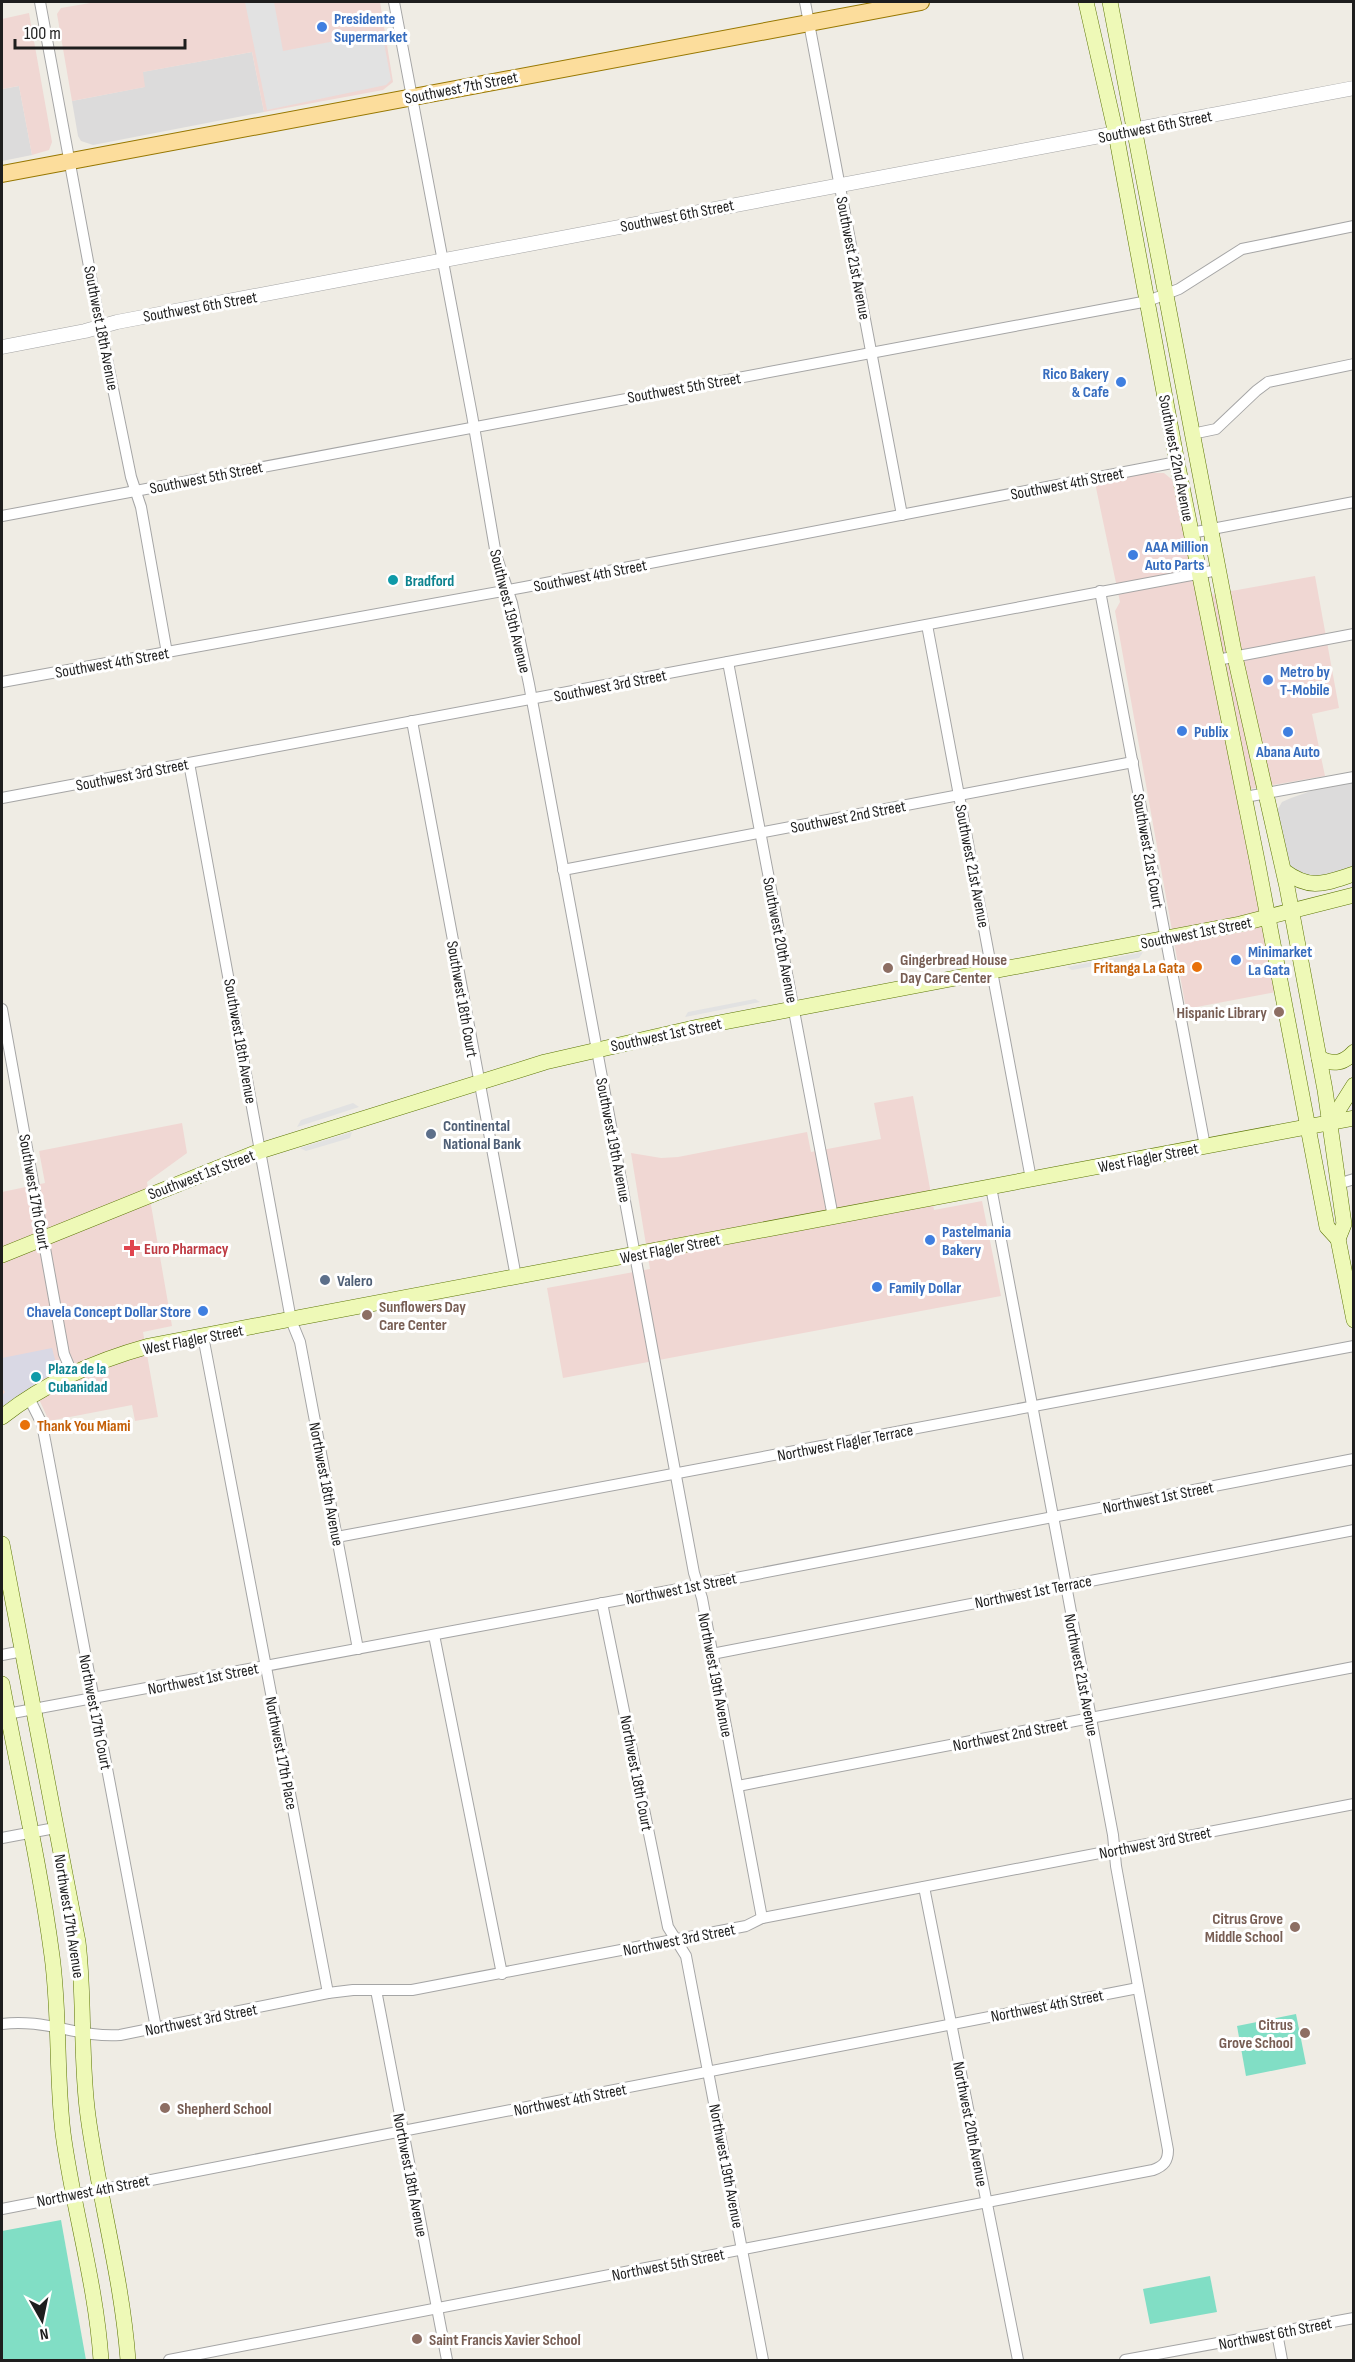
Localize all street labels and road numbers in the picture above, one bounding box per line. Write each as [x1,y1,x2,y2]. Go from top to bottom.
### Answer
street label: Southwest 7th Street [403,68,520,109]
street label: Southwest 6th Street [1097,107,1214,148]
street label: Southwest 21st Avenue [831,195,874,321]
street label: Southwest 6th Street [619,196,736,237]
street label: Southwest 18th Avenue [79,264,122,392]
street label: Southwest 6th Street [142,288,259,327]
street label: Southwest 5th Street [626,369,743,408]
street label: Southwest 22nd Avenue [1154,393,1197,523]
street label: Southwest 5th Street [148,458,265,499]
street label: Southwest 4th Street [1009,464,1126,505]
street label: Southwest 19th Avenue [485,548,534,675]
street label: Southwest 4th Street [532,556,649,597]
street label: Southwest 4th Street [54,644,171,683]
street label: Southwest 3rd Street [552,666,668,707]
street label: Southwest 3rd Street [74,755,190,796]
street label: Southwest 21st Court [1128,792,1167,910]
street label: Southwest 2nd Street [789,797,908,838]
street label: Southwest 21st Avenue [950,803,993,929]
street label: Southwest 20th Avenue [758,876,801,1005]
street label: Southwest 1st Street [1139,913,1254,954]
street label: Southwest 18th Court [442,940,481,1059]
street label: Southwest 18th Avenue [219,977,260,1105]
street label: Southwest 1st Street [609,1014,724,1057]
street label: Southwest 19th Avenue [591,1076,634,1204]
street label: Southwest 17th Court [14,1133,53,1252]
street label: West Flagler Street [1097,1139,1200,1177]
street label: Southwest 1st Street [145,1146,258,1205]
street label: West Flagler Street [619,1230,722,1268]
street label: West Flagler Street [142,1321,245,1359]
street label: Northwest 18th Avenue [304,1421,347,1548]
street label: Northwest Flagler Terrace [776,1421,915,1466]
street label: Northwest 1st Street [1101,1478,1215,1519]
street label: Northwest 1st Street [624,1569,738,1610]
street label: Northwest 1st Terrace [973,1572,1093,1613]
street label: Northwest 19th Avenue [693,1612,736,1739]
street label: Northwest 21st Avenue [1059,1612,1102,1738]
street label: Northwest 17th Court [74,1653,115,1772]
street label: Northwest 1st Street [146,1659,260,1700]
street label: Northwest 17th Place [260,1695,301,1811]
street label: Northwest 18th Court [615,1714,656,1833]
street label: Northwest 2nd Street [951,1715,1069,1756]
street label: Northwest 3rd Street [1098,1823,1213,1864]
street label: Northwest 17th Avenue [49,1853,88,1980]
street label: Northwest 3rd Street [622,1920,737,1961]
street label: Northwest 4th Street [989,1986,1105,2027]
street label: Northwest 3rd Street [144,2000,259,2041]
street label: Northwest 20th Avenue [948,2060,991,2188]
street label: Northwest 4th Street [512,2080,628,2121]
street label: Northwest 19th Avenue [704,2103,747,2230]
street label: Northwest 18th Avenue [388,2112,431,2239]
street label: Northwest 4th Street [35,2171,151,2212]
street label: Northwest 5th Street [610,2245,726,2286]
street label: Northwest 6th Street [1217,2314,1334,2355]

